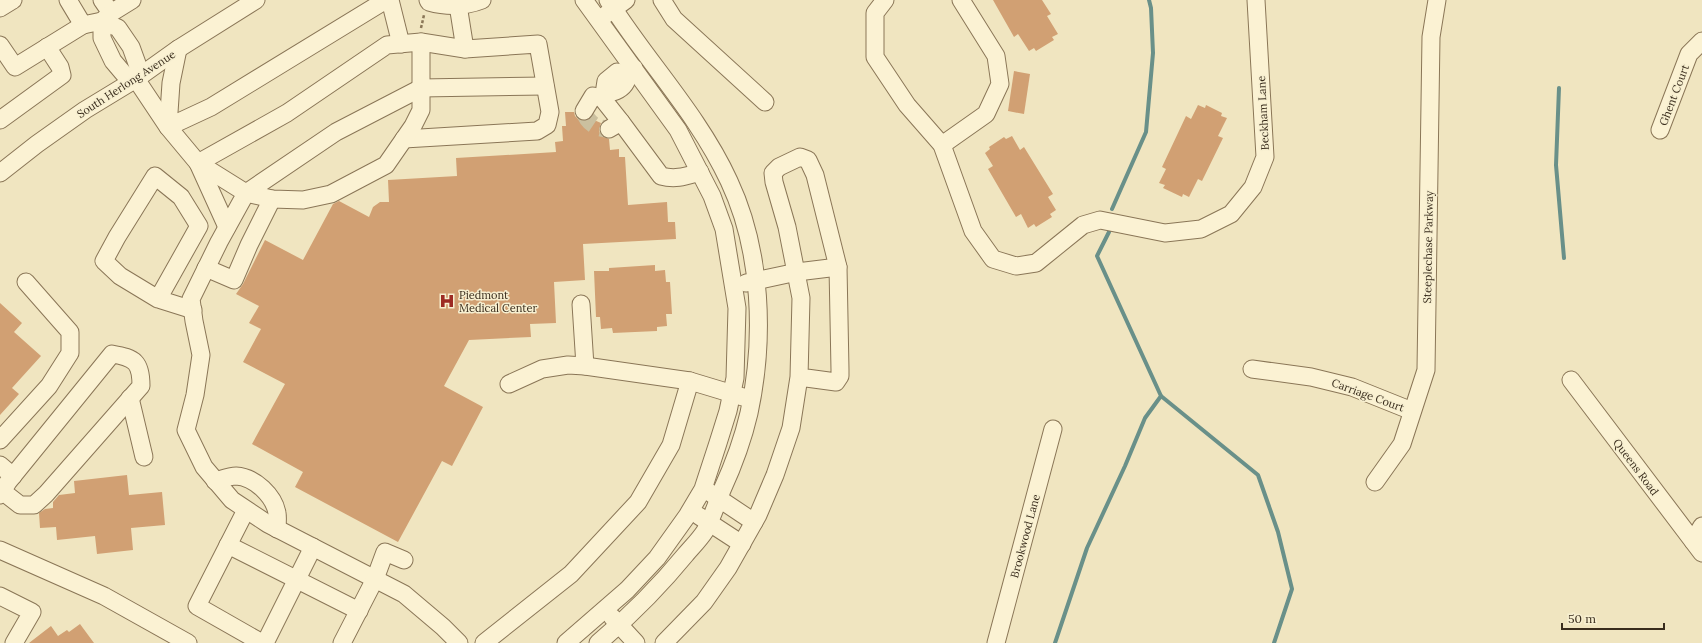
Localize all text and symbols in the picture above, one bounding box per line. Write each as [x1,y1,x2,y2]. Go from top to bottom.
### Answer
street label: South Herlong Avenue [74,47,178,121]
street label: Ghent Court [1656,62,1692,128]
street label: Beckham Lane [1254,75,1272,151]
street label: Steeplechase Parkway [1420,190,1436,304]
place label: Piedmont Medical Center [459,288,537,315]
hospital icon: Piedmont Medical Center [438,292,456,310]
street label: Carriage Court [1330,375,1407,415]
street label: Queens Road [1610,436,1662,498]
street label: Brookwood Lane [1007,493,1043,579]
scale bar [1562,605,1664,631]
text: 50 m [1568,611,1596,626]

